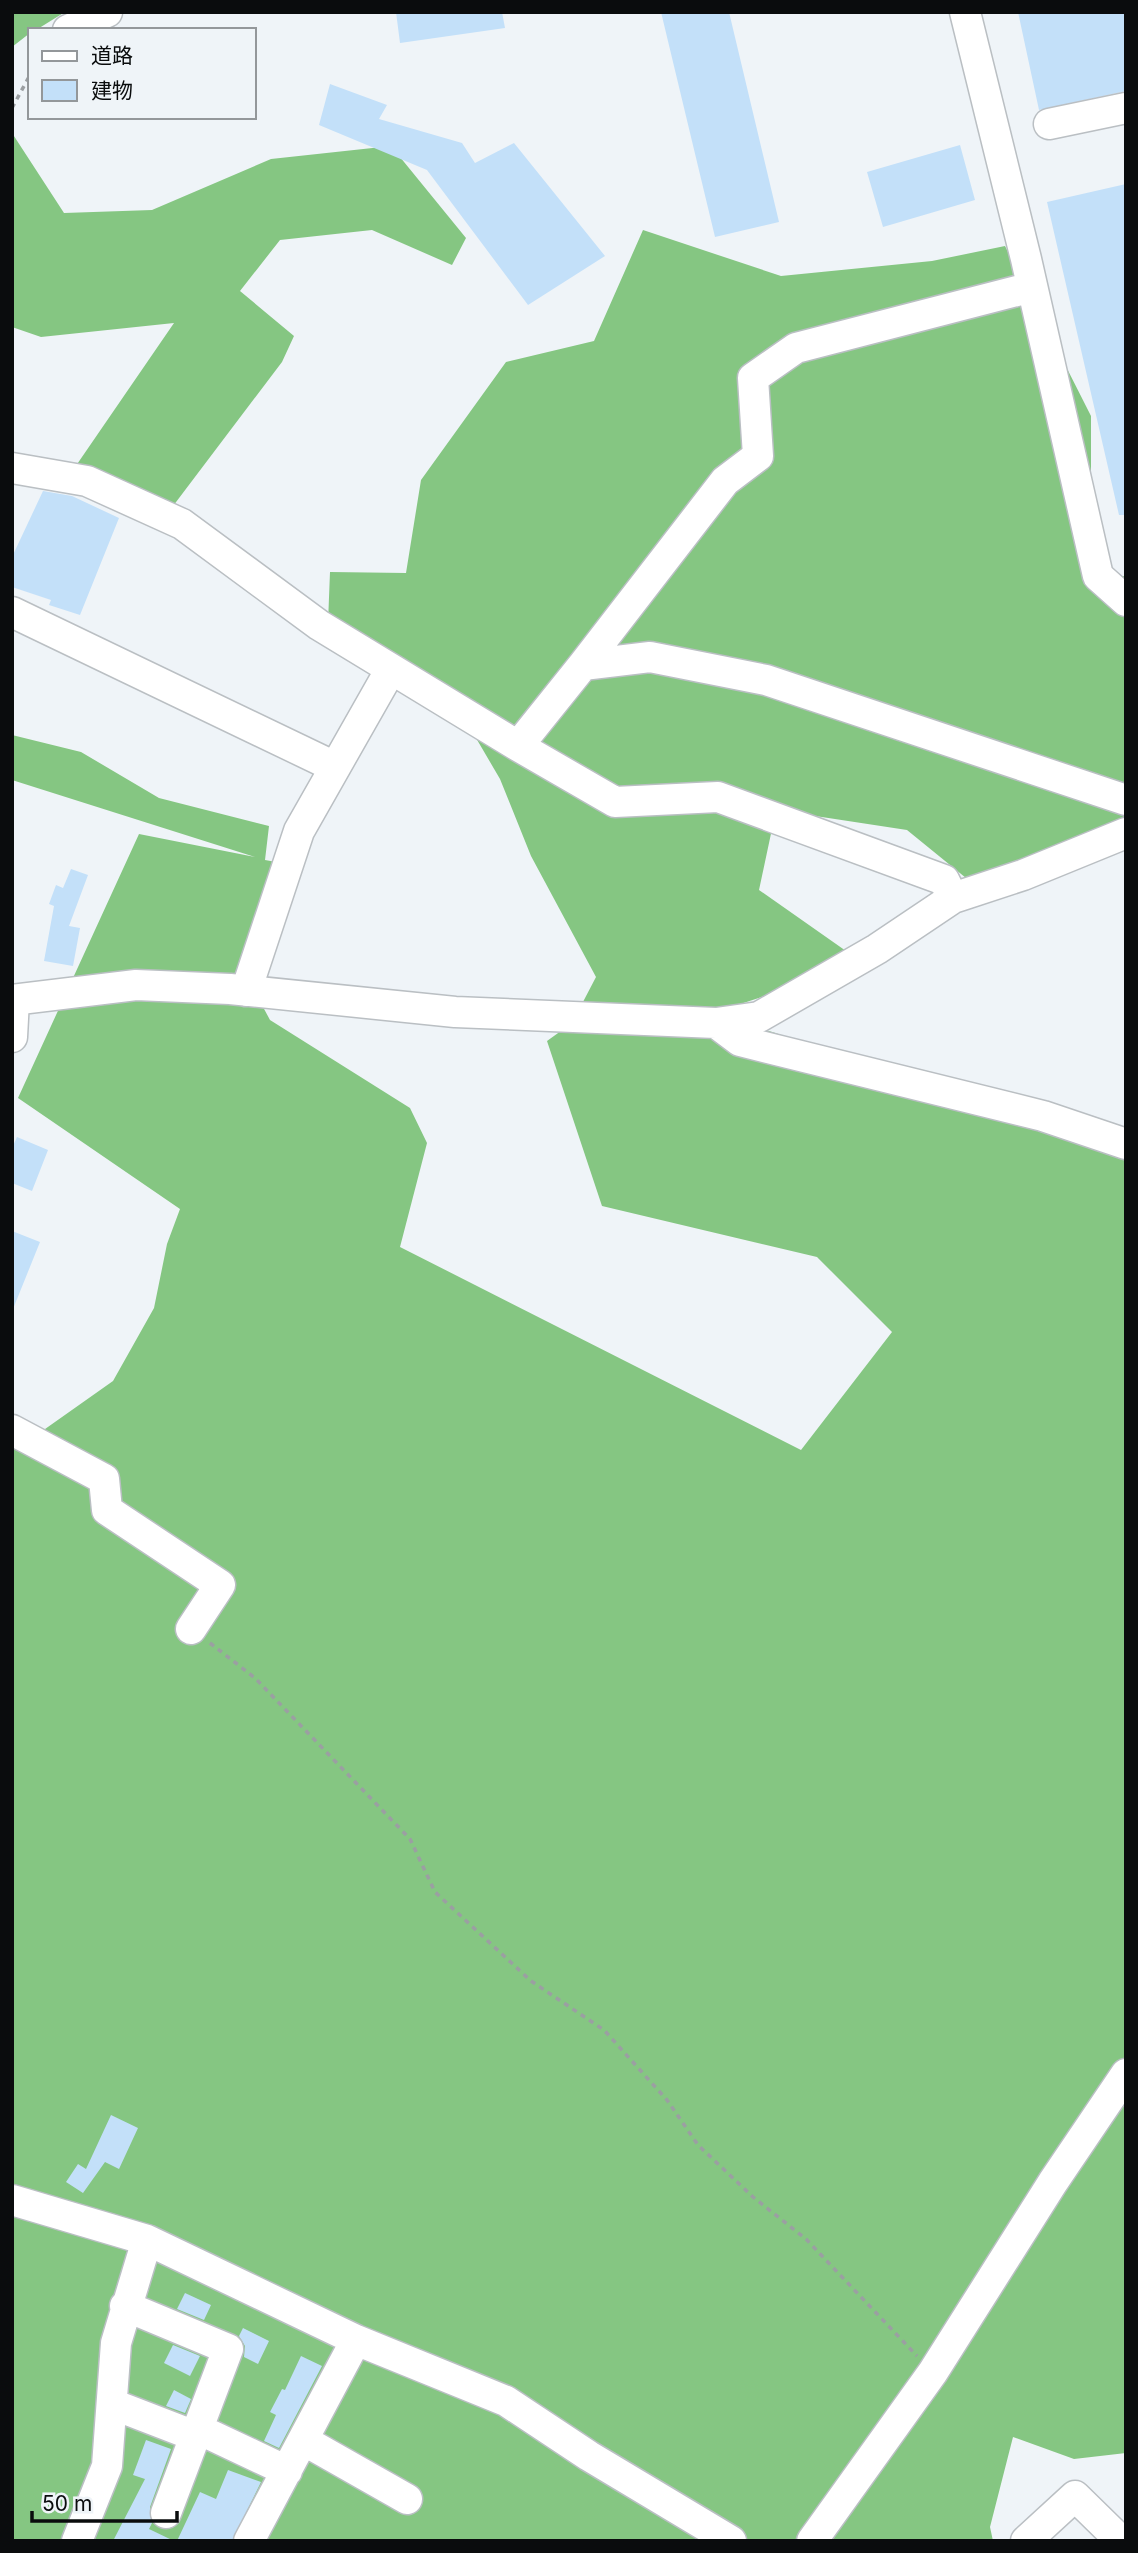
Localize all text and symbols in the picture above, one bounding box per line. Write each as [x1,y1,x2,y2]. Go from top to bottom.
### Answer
legend [28,28,256,119]
text: 道路 [91,43,133,68]
text: 建物 [91,78,133,103]
scale bar [32,2480,177,2524]
text: 50 m [42,2491,92,2516]

